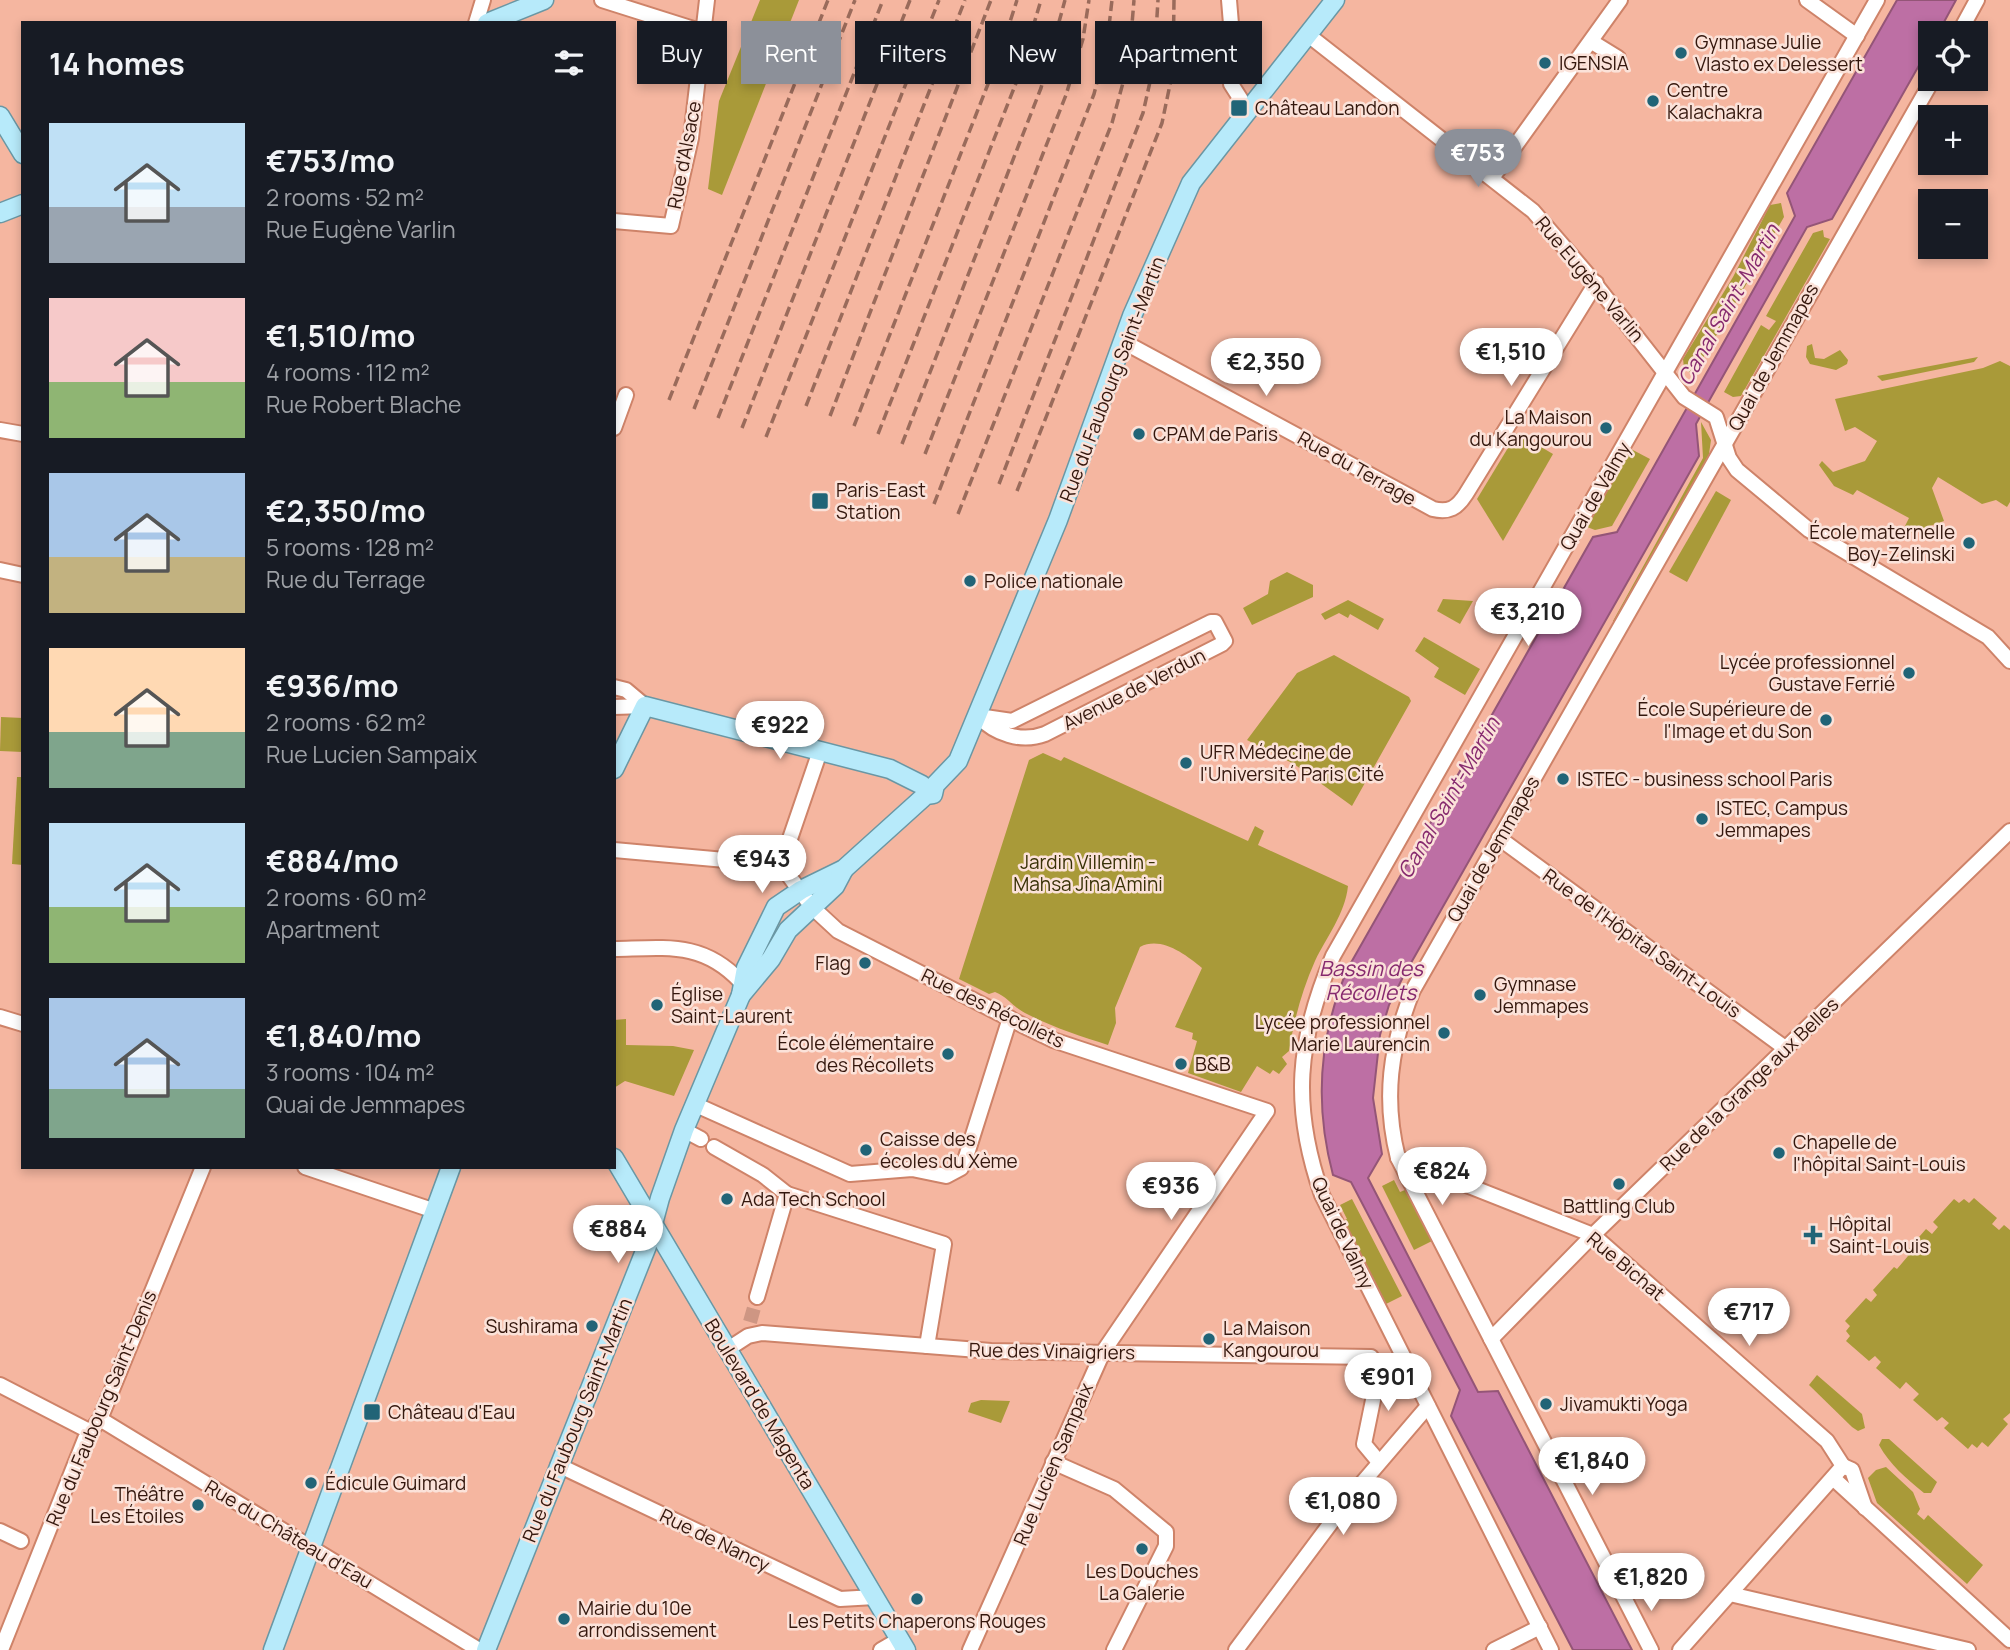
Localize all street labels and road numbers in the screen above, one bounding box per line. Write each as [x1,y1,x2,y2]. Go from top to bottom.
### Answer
street label: Rue d'Alsace [661,99,707,211]
street label: Rue Eugène Varlin [1530,211,1650,347]
street label: Rue du Faubourg Saint-Martin [1053,252,1171,506]
street label: Quai de Jemmapes [1722,279,1824,435]
street label: Rue du Terrage [1293,425,1421,511]
street label: Quai de Valmy [1553,437,1637,555]
street label: Avenue de Verdun [1058,642,1210,736]
street label: Quai de Jemmapes [1441,771,1545,927]
street label: Rue de l'Hôpital Saint-Louis [1538,862,1746,1024]
street label: Rue des Récollets [917,962,1069,1054]
street label: Rue de la Grange aux Belles [1654,992,1844,1176]
street label: Quai de Valmy [1306,1173,1380,1293]
street label: Rue Bichat [1582,1226,1670,1306]
street label: Rue du Faubourg Saint-Denis [39,1286,163,1530]
street label: Rue du Faubourg Saint-Martin [516,1294,638,1546]
street label: Boulevard de Magenta [699,1314,821,1494]
street label: Rue des Vinaigriers [969,1337,1135,1365]
street label: Rue Lucien Sampaix [1007,1379,1099,1549]
street label: Rue du Château d'Eau [200,1473,378,1595]
street label: Rue de Nancy [656,1502,774,1578]

